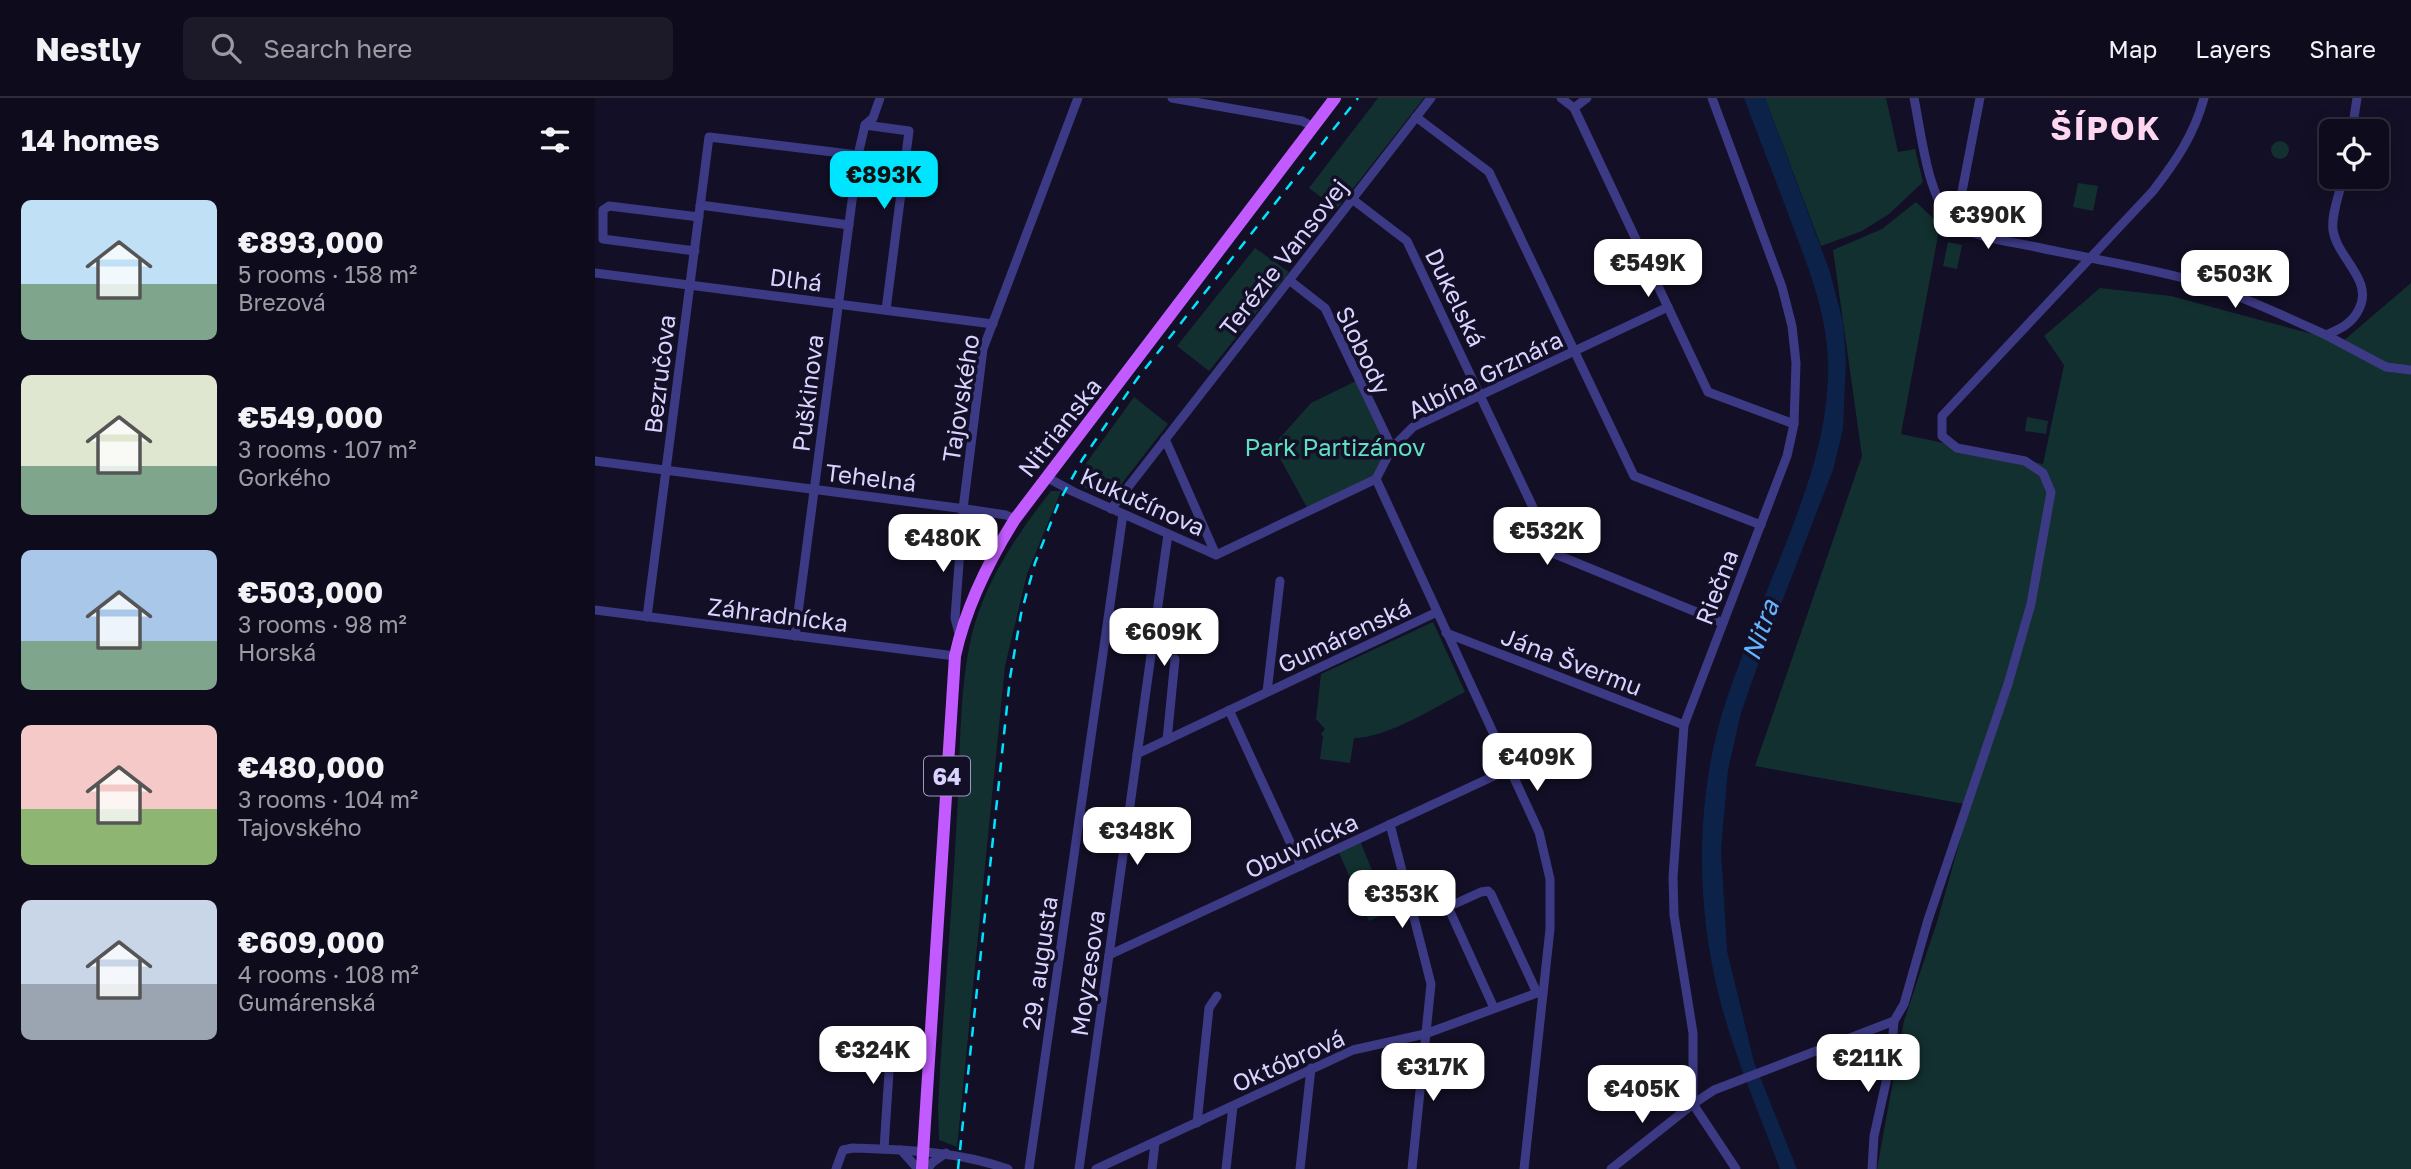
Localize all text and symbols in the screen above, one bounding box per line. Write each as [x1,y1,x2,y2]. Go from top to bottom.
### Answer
search box [183,17,673,80]
text: Nestly [35,29,141,68]
icon: search [207,29,245,67]
text: Search here [263,33,412,64]
text: Map [2108,34,2157,63]
text: Layers [2195,34,2271,63]
text: Share [2309,34,2376,63]
district label: ŠÍPOK [2050,109,2162,147]
map controls [2319,119,2389,189]
button: locate [2319,119,2389,189]
icon: filters [536,121,574,159]
text: 14 homes [21,122,160,158]
pin: €893K [835,152,933,211]
text: €893K [846,160,922,188]
street label: Terézie Vansovej [1213,173,1353,341]
pin: €390K [1939,192,2037,251]
text: €390K [1950,200,2026,228]
text: €893,000 [238,224,384,260]
icon: home [77,228,161,312]
pin: €549K [1599,240,1697,299]
street label: Dukelská [1420,243,1492,351]
text: €549K [1610,248,1686,276]
pin: €503K [2186,250,2284,310]
text: €503K [2197,259,2273,287]
text: 5 rooms · 158 m² [238,260,417,288]
street label: Dlhá [768,261,824,297]
text: Brezová [238,288,326,316]
street label: Slobody [1330,301,1398,399]
street label: Bezručova [637,313,681,435]
street label: Albína Grznára [1403,324,1567,424]
street label: Tajovského [936,332,984,464]
street label: Puškinova [785,333,829,453]
street label: Nitrianska [1011,372,1107,482]
text: €549,000 [238,399,383,435]
icon: home [77,403,161,487]
park label: Park Partizánov [1245,432,1425,461]
text: 3 rooms · 107 m² [238,435,416,463]
street label: Tehelná [824,457,918,497]
street label: Kukučínova [1076,461,1210,541]
text: Gorkého [238,463,331,491]
pin: €532K [1498,508,1596,567]
pin: €480K [894,514,992,574]
text: €532K [1510,516,1584,544]
text: €480K [905,523,981,551]
street label: Riečna [1688,545,1744,629]
text: €503,000 [238,574,383,610]
icon: home [77,578,161,662]
street label: Záhradnícka [706,591,850,637]
street label: Gumárenská [1273,592,1415,678]
water label: Nitra [1735,594,1786,664]
pin: €609K [1115,608,1213,668]
text: 3 rooms · 98 m² [238,610,407,638]
text: €609K [1125,617,1203,645]
street label: Jána Švermu [1498,621,1646,701]
text: Horská [238,638,316,666]
pin: €409K [1488,734,1586,793]
text: €409K [1499,742,1575,770]
text: €480,000 [238,749,385,785]
icon: home [77,753,161,837]
road number: 64 [924,756,970,796]
text: 3 rooms · 104 m² [238,785,418,813]
street label: Obuvnícka [1240,806,1362,884]
pin: €348K [1088,808,1186,867]
text: Tajovského [238,813,362,841]
text: €348K [1099,816,1175,844]
pin: €353K [1353,870,1451,930]
text: €353K [1365,879,1439,907]
street label: 29. augusta [1015,894,1063,1032]
street label: Moyzesova [1064,908,1110,1038]
text: €609,000 [238,924,385,960]
icon: home [77,928,161,1012]
text: 4 rooms · 108 m² [238,960,419,988]
text: Gumárenská [238,988,376,1016]
street label: Októbrová [1227,1022,1349,1098]
pin: €324K [824,1026,922,1086]
pin: €211K [1819,1034,1917,1094]
text: €324K [835,1035,911,1063]
text: €211K [1833,1043,1903,1071]
pin: €317K [1384,1044,1482,1103]
text: €317K [1397,1052,1469,1080]
pin: €405K [1593,1066,1691,1125]
text: €405K [1604,1074,1680,1102]

